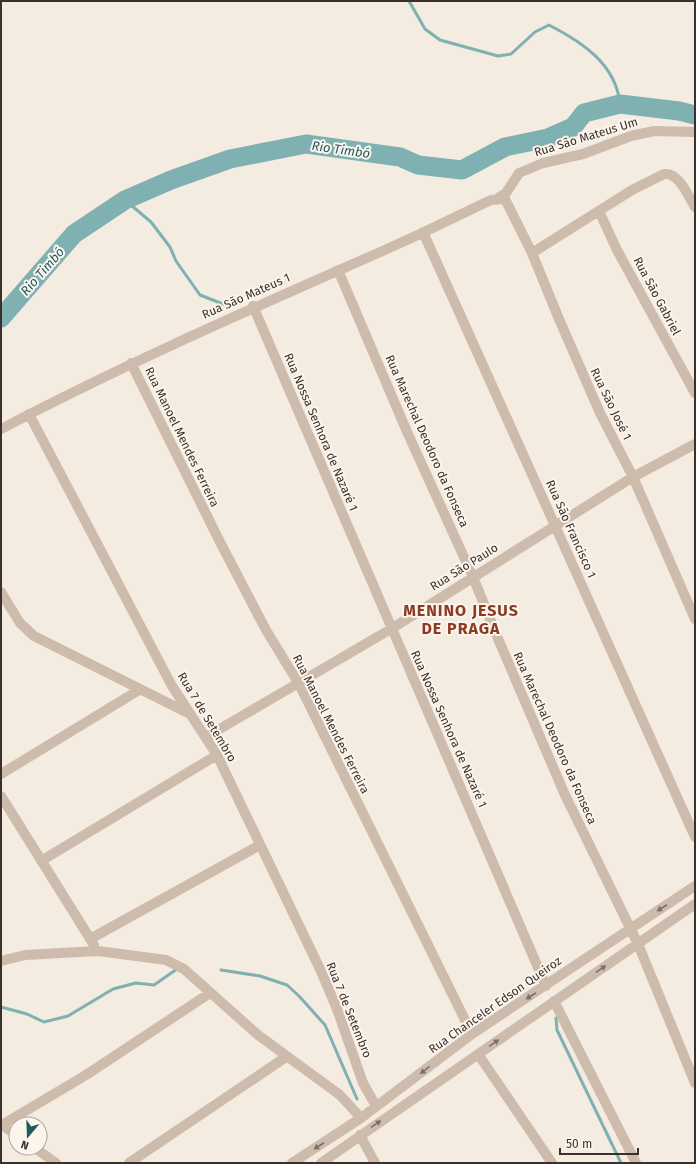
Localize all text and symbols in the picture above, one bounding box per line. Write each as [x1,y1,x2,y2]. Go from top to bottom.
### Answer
street label: Rua São Mateus Um [532,115,640,159]
water label: Rio Timbó [311,138,371,161]
water label: Rio Timbó [17,244,67,298]
street label: Rua São Gabriel [631,255,684,338]
street label: Rua São Mateus 1 [200,270,292,322]
street label: Rua Nossa Senhora de Nazaré 1 [281,351,361,513]
street label: Rua Marechal Deodoro da Fonseca [383,353,471,529]
street label: Rua Manoel Mendes Ferreira [142,365,222,509]
street label: Rua São José 1 [588,366,634,442]
street label: Rua São Francisco 1 [543,478,599,580]
street label: Rua São Paulo [427,541,501,593]
district label: MENINO JESUS DE PRAGA [403,601,519,638]
street label: Rua Nossa Senhora de Nazaré 1 [408,648,490,810]
street label: Rua Marechal Deodoro da Fonseca [511,650,599,826]
street label: Rua Manoel Mendes Ferreira [290,652,372,796]
street label: Rua 7 de Setembro [175,670,239,764]
one-way arrow [657,904,667,912]
street label: Rua Chanceler Edson Queiroz [426,954,564,1056]
street label: Rua 7 de Setembro [323,960,375,1060]
one-way arrow [596,965,607,973]
one-way arrow [525,992,537,999]
one-way arrow [489,1039,499,1047]
one-way arrow [419,1066,430,1074]
north arrow [8,1116,48,1156]
one-way arrow [370,1121,381,1128]
scale bar [560,1130,638,1156]
text: 50 m [566,1137,592,1151]
text: N [19,1138,30,1152]
one-way arrow [314,1142,324,1150]

